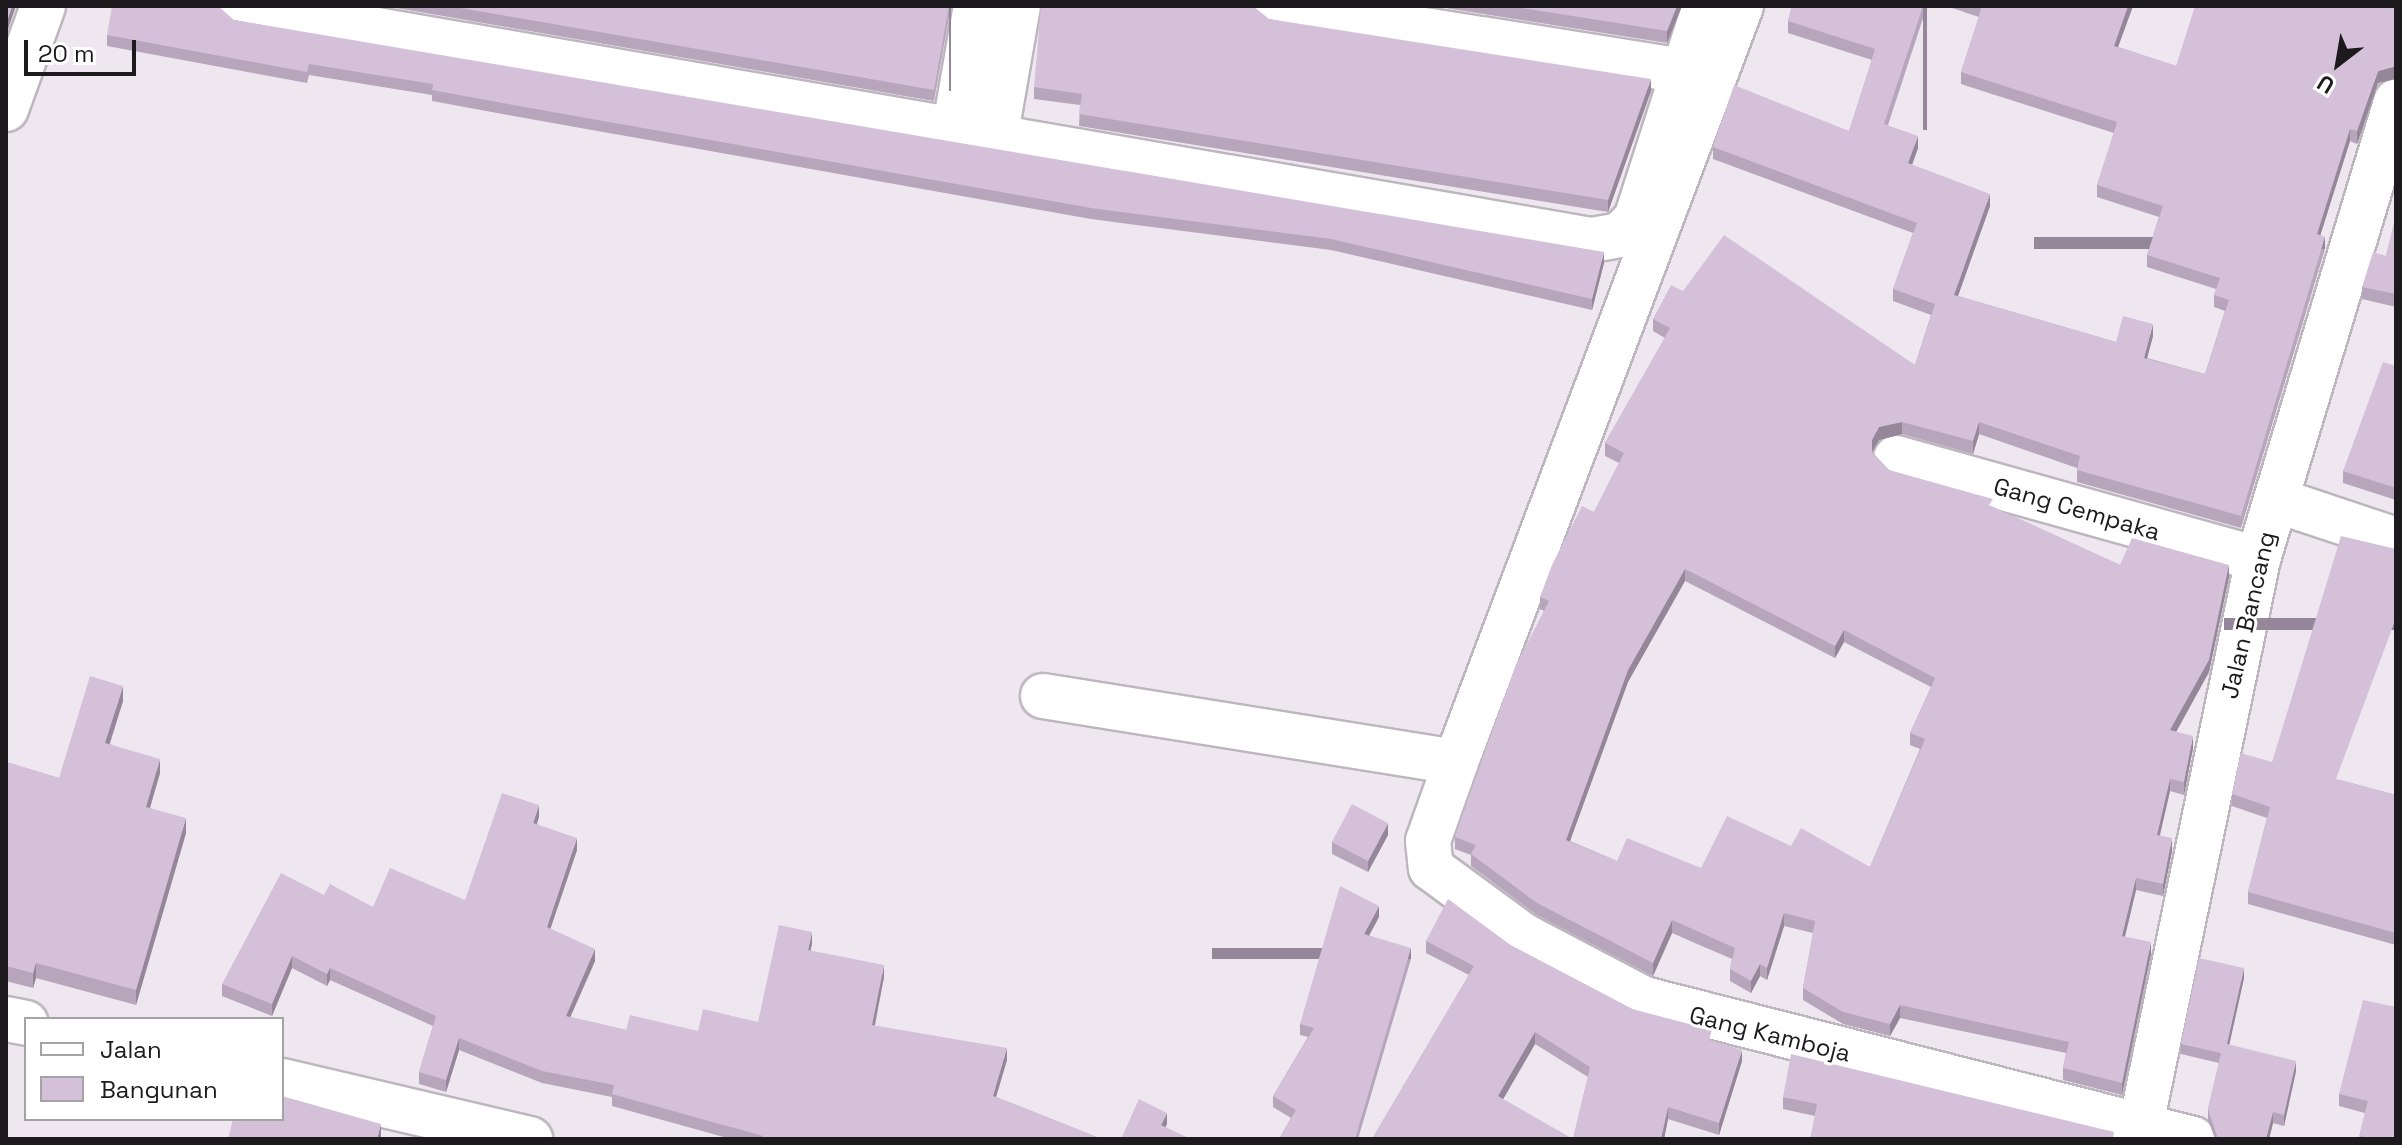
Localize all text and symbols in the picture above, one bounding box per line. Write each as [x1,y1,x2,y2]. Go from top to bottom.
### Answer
scale bar [28,24,140,74]
north arrow [2298,24,2378,104]
text: 20 m [38,38,95,69]
text: U [2312,69,2339,100]
street label: Gang Cempaka [1990,471,2164,547]
street label: Jalan Bancang [2215,529,2281,701]
street label: Gang Kamboja [1686,1000,1854,1068]
legend [24,1017,284,1121]
text: Jalan [100,1034,162,1065]
text: Bangunan [100,1074,218,1105]

